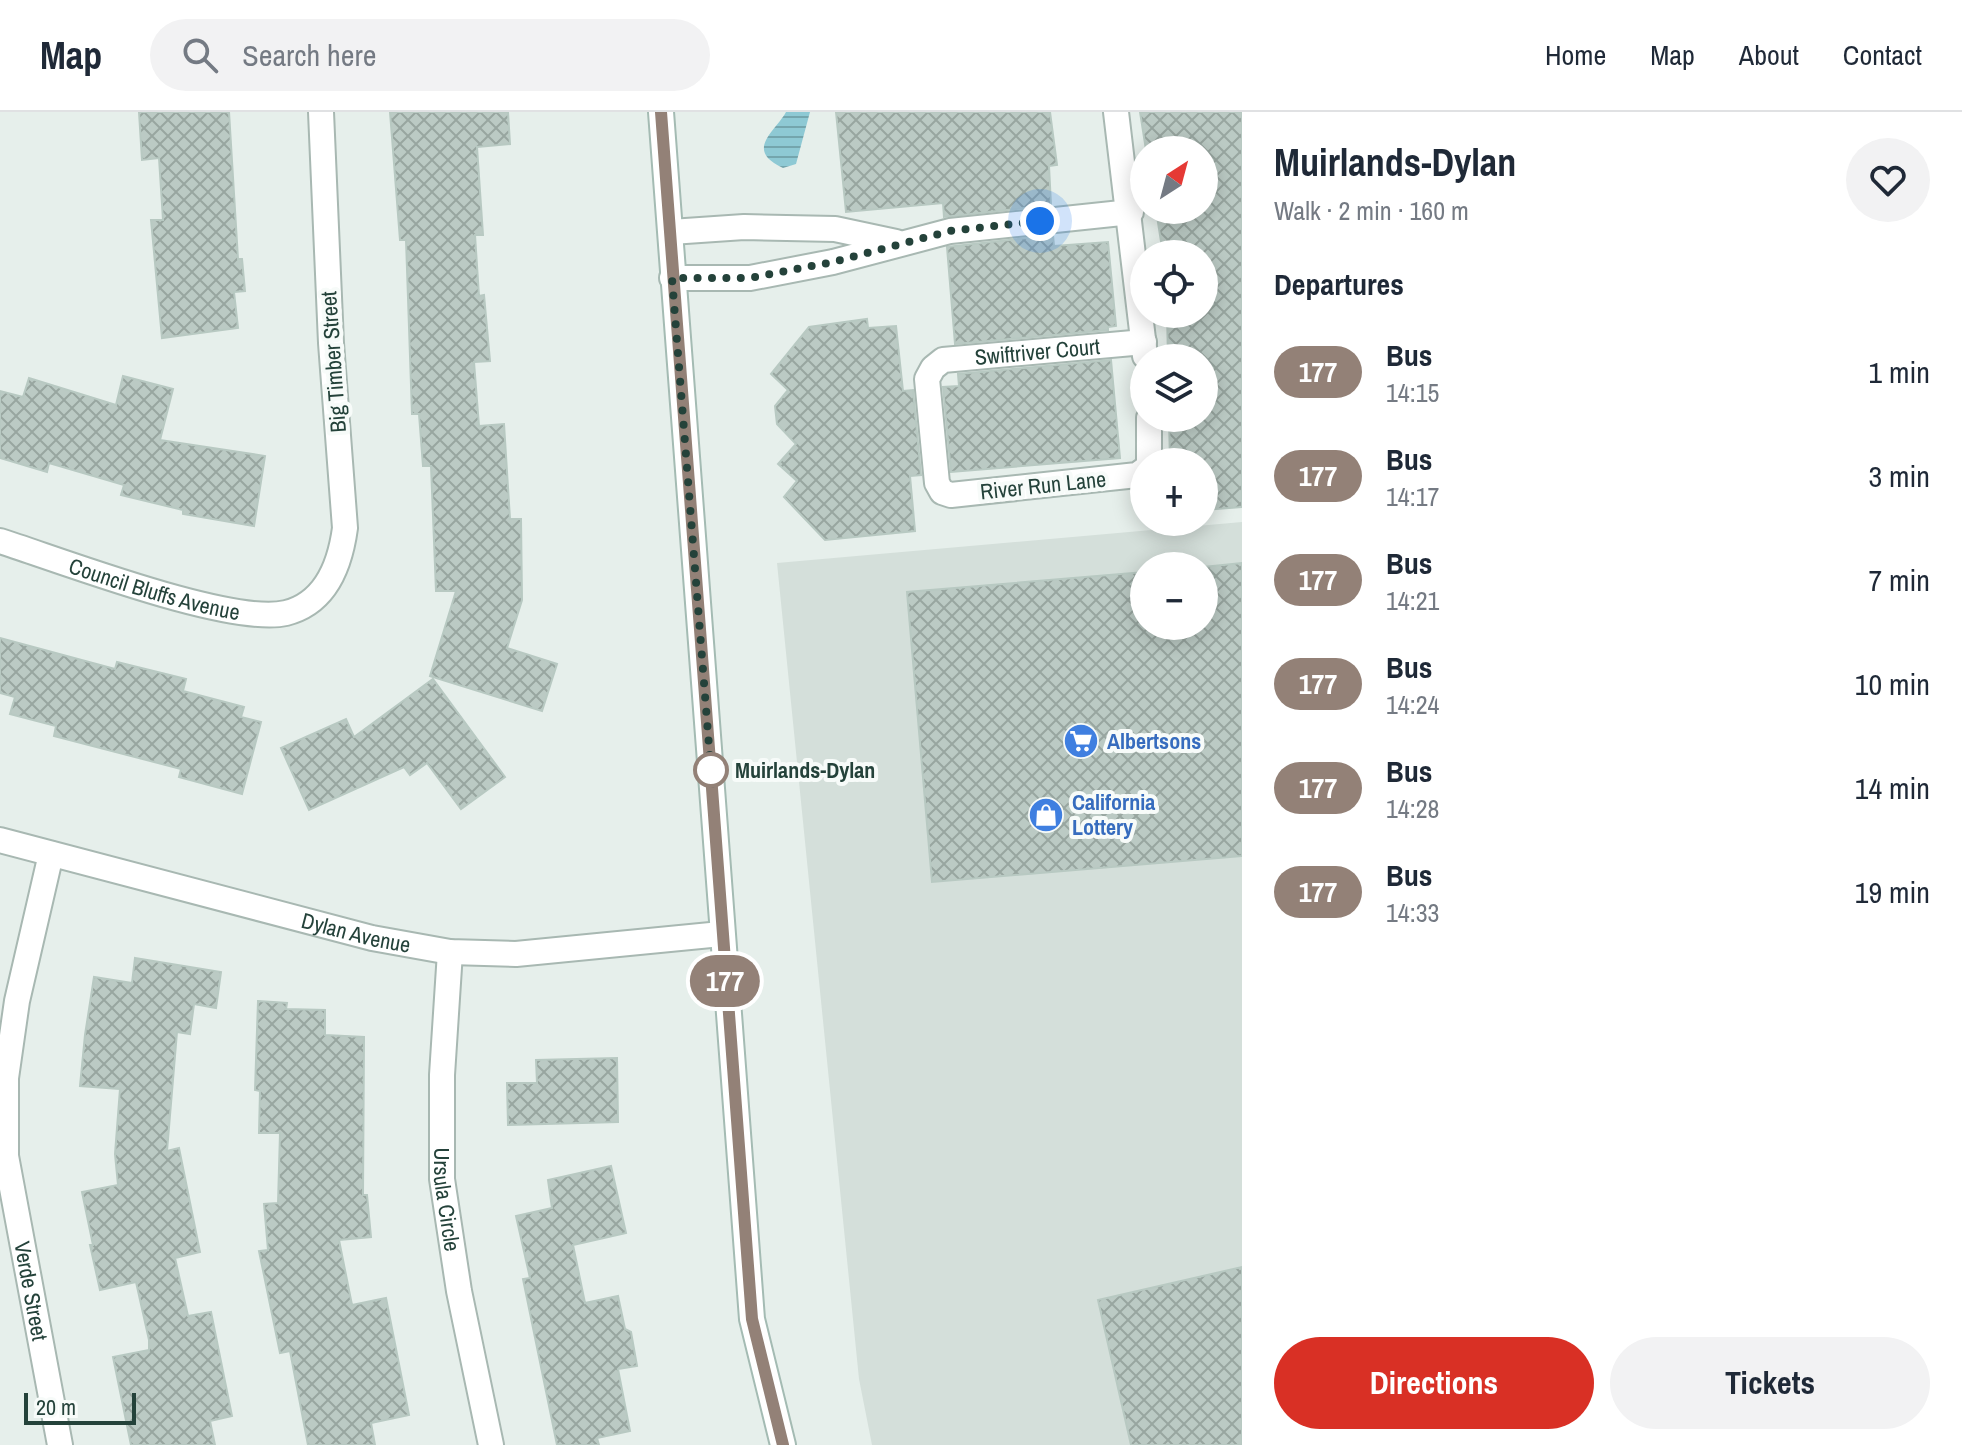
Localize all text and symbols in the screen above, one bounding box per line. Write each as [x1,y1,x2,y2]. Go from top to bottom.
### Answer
search box [150,19,710,91]
text: Map [40,30,102,81]
icon: search [178,33,222,77]
text: Search here [242,35,376,75]
text: Home [1545,36,1606,74]
text: Map [1650,36,1695,74]
text: About [1739,36,1799,74]
text: Contact [1843,36,1922,74]
north arrow [1130,136,1218,224]
map controls [1130,136,1218,640]
text: Muirlands-Dylan [1274,137,1516,188]
button: heart [1846,138,1930,222]
text: Walk · 2 min · 160 m [1274,193,1469,228]
your location [1020,201,1060,241]
button: locate [1130,240,1218,328]
text: Departures [1274,264,1404,304]
street label: Big Timber Street [313,290,353,434]
street label: Swiftriver Court [974,331,1101,372]
text: Bus [1386,335,1432,375]
button: layers [1130,344,1218,432]
text: 1 min [1868,352,1930,392]
text: 177 [1299,353,1337,391]
text: 14:15 [1386,375,1439,410]
text: Bus [1386,439,1432,479]
button: + [1130,448,1218,536]
text: 3 min [1868,456,1930,496]
text: 177 [1299,457,1337,495]
street label: River Run Lane [979,463,1107,507]
text: 14:17 [1386,479,1439,514]
text: Bus [1386,543,1432,583]
street label: Council Bluffs Avenue [65,550,242,627]
button: − [1130,552,1218,640]
text: 7 min [1868,560,1930,600]
text: 177 [1299,561,1337,599]
text: 14:21 [1386,583,1439,618]
text: Bus [1386,647,1432,687]
text: 10 min [1855,664,1930,704]
text: 177 [1299,665,1337,703]
text: 14:24 [1386,687,1439,722]
supermarket icon: Albertsons [1062,722,1100,760]
place label: Albertsons [1107,726,1201,756]
text: Bus [1386,751,1432,791]
marker: Muirlands-Dylan [694,753,728,787]
place label: Muirlands-Dylan [735,755,875,785]
text: 14 min [1855,768,1930,808]
text: 177 [1299,769,1337,807]
place label: California Lottery [1072,787,1155,842]
text: 14:28 [1386,791,1439,826]
shop icon: California Lottery [1027,796,1065,834]
text: Bus [1386,855,1432,895]
text: 19 min [1855,872,1930,912]
text: 177 [1299,873,1337,911]
text: 14:33 [1386,895,1439,930]
street label: Dylan Avenue [298,905,413,960]
line badge: 177 [679,955,771,1007]
text: 177 [706,962,744,1000]
street label: Ursula Circle [427,1148,468,1253]
street label: Verde Street [7,1239,55,1343]
button: Directions [1274,1337,1594,1429]
button: Tickets [1610,1337,1930,1429]
scale bar [24,1389,136,1425]
text: 20 m [36,1392,76,1422]

